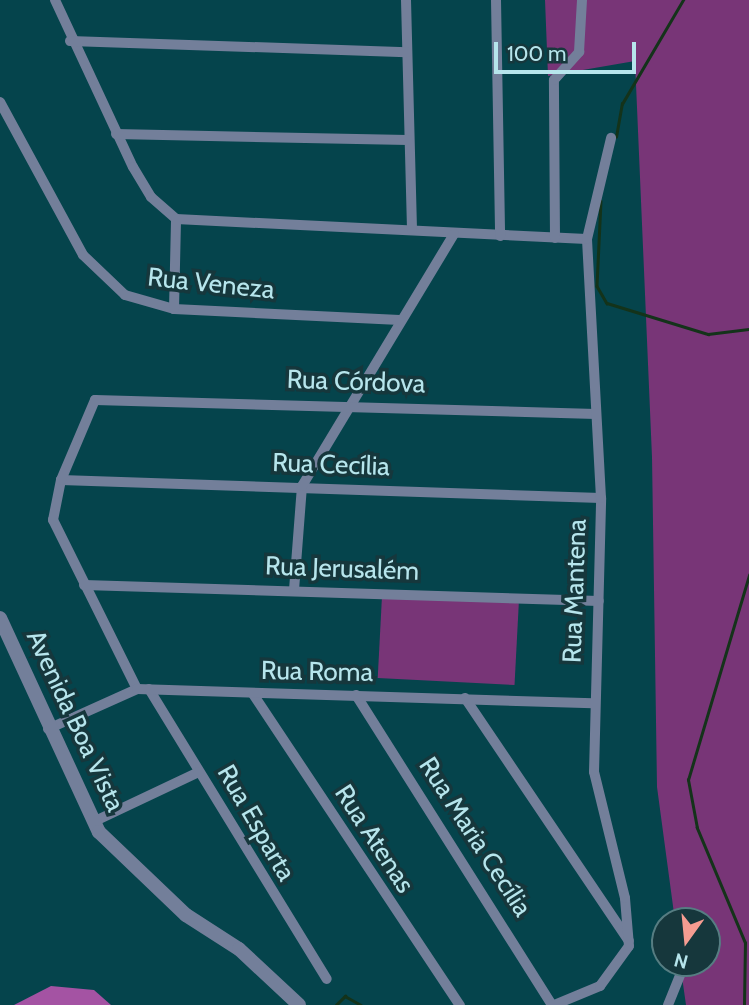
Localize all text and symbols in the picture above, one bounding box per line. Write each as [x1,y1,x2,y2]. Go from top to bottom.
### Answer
scale bar [497,28,639,72]
text: 100 m [507,41,566,66]
street label: Rua Veneza [146,262,276,306]
street label: Rua Córdova [286,364,426,400]
street label: Rua Cecília [272,447,390,483]
street label: Rua Mantena [557,518,593,664]
street label: Rua Jerusalém [264,551,420,587]
street label: Avenida Boa Vista [19,625,131,817]
street label: Rua Roma [261,655,373,689]
street label: Rua Maria Cecília [412,752,538,922]
street label: Rua Esparta [210,759,302,887]
street label: Rua Atenas [328,779,420,899]
north arrow [651,907,721,977]
text: N [671,948,690,974]

